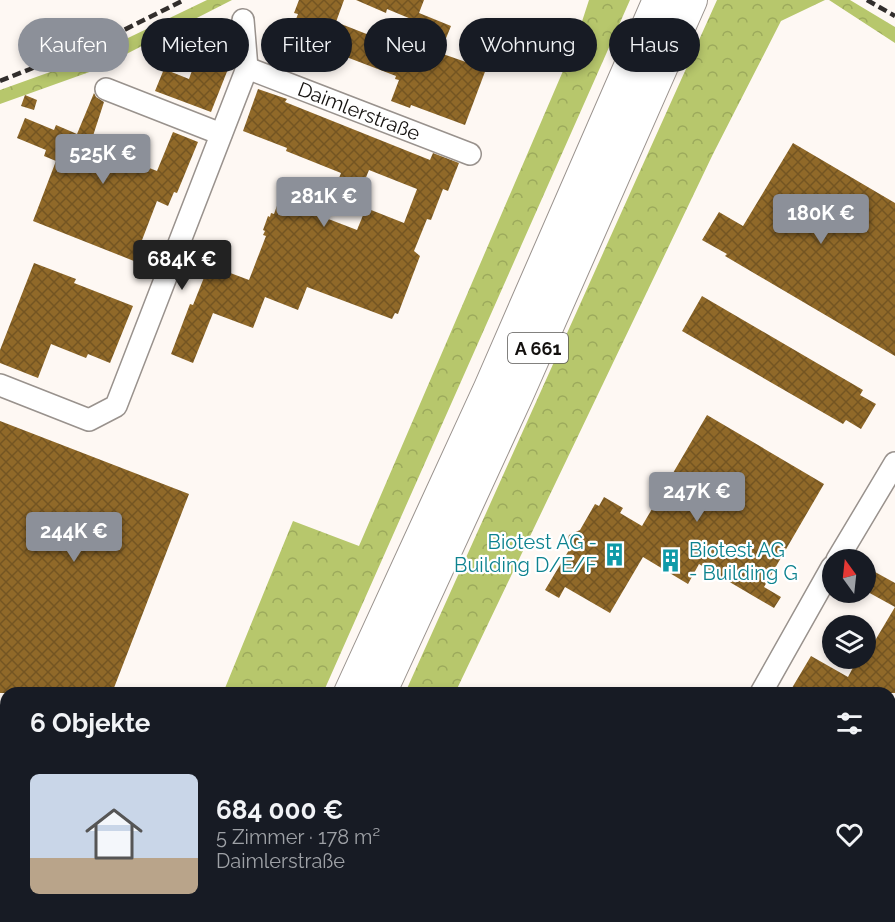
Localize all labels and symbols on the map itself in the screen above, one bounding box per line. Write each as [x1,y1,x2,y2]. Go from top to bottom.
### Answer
street label: Daimlerstraße [294,77,424,146]
pin: 525K € [54,134,152,185]
pin: 281K € [275,177,373,228]
pin: 180K € [772,194,870,245]
pin: 684K € [133,240,231,291]
road number: A 661 [508,333,568,363]
pin: 247K € [648,472,746,523]
pin: 244K € [25,512,123,563]
place label: Biotest AG - Building D/E/F [454,530,597,577]
place label: Biotest AG - Building G [689,538,798,585]
building icon: Biotest AG - Building D/E/F [602,541,628,567]
building icon: Biotest AG - Building G [658,548,684,574]
north arrow [822,549,876,603]

